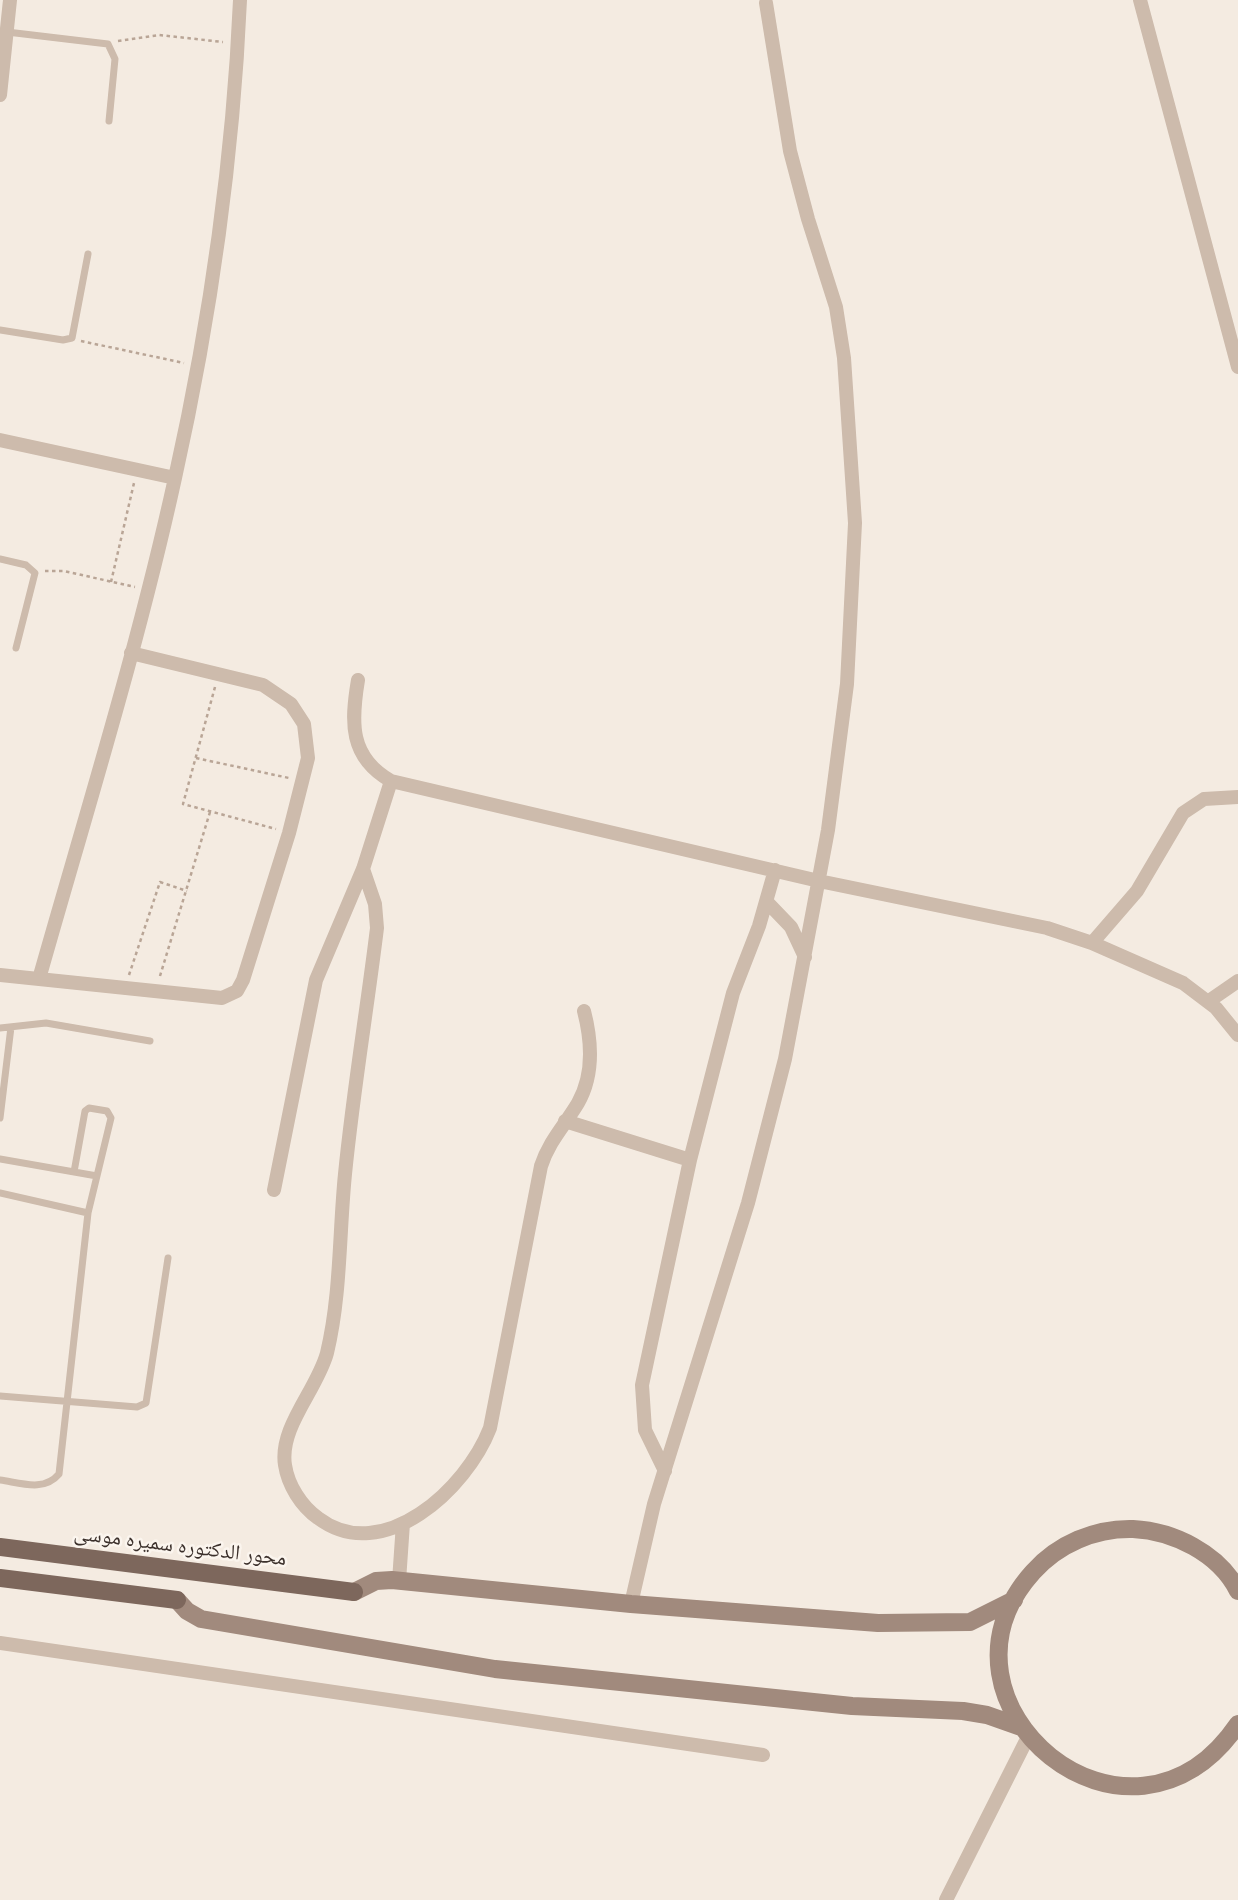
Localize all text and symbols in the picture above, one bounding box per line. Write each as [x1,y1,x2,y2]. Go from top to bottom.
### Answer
street label: محور الدكتوره سميره موسى [72,1521,288,1573]

